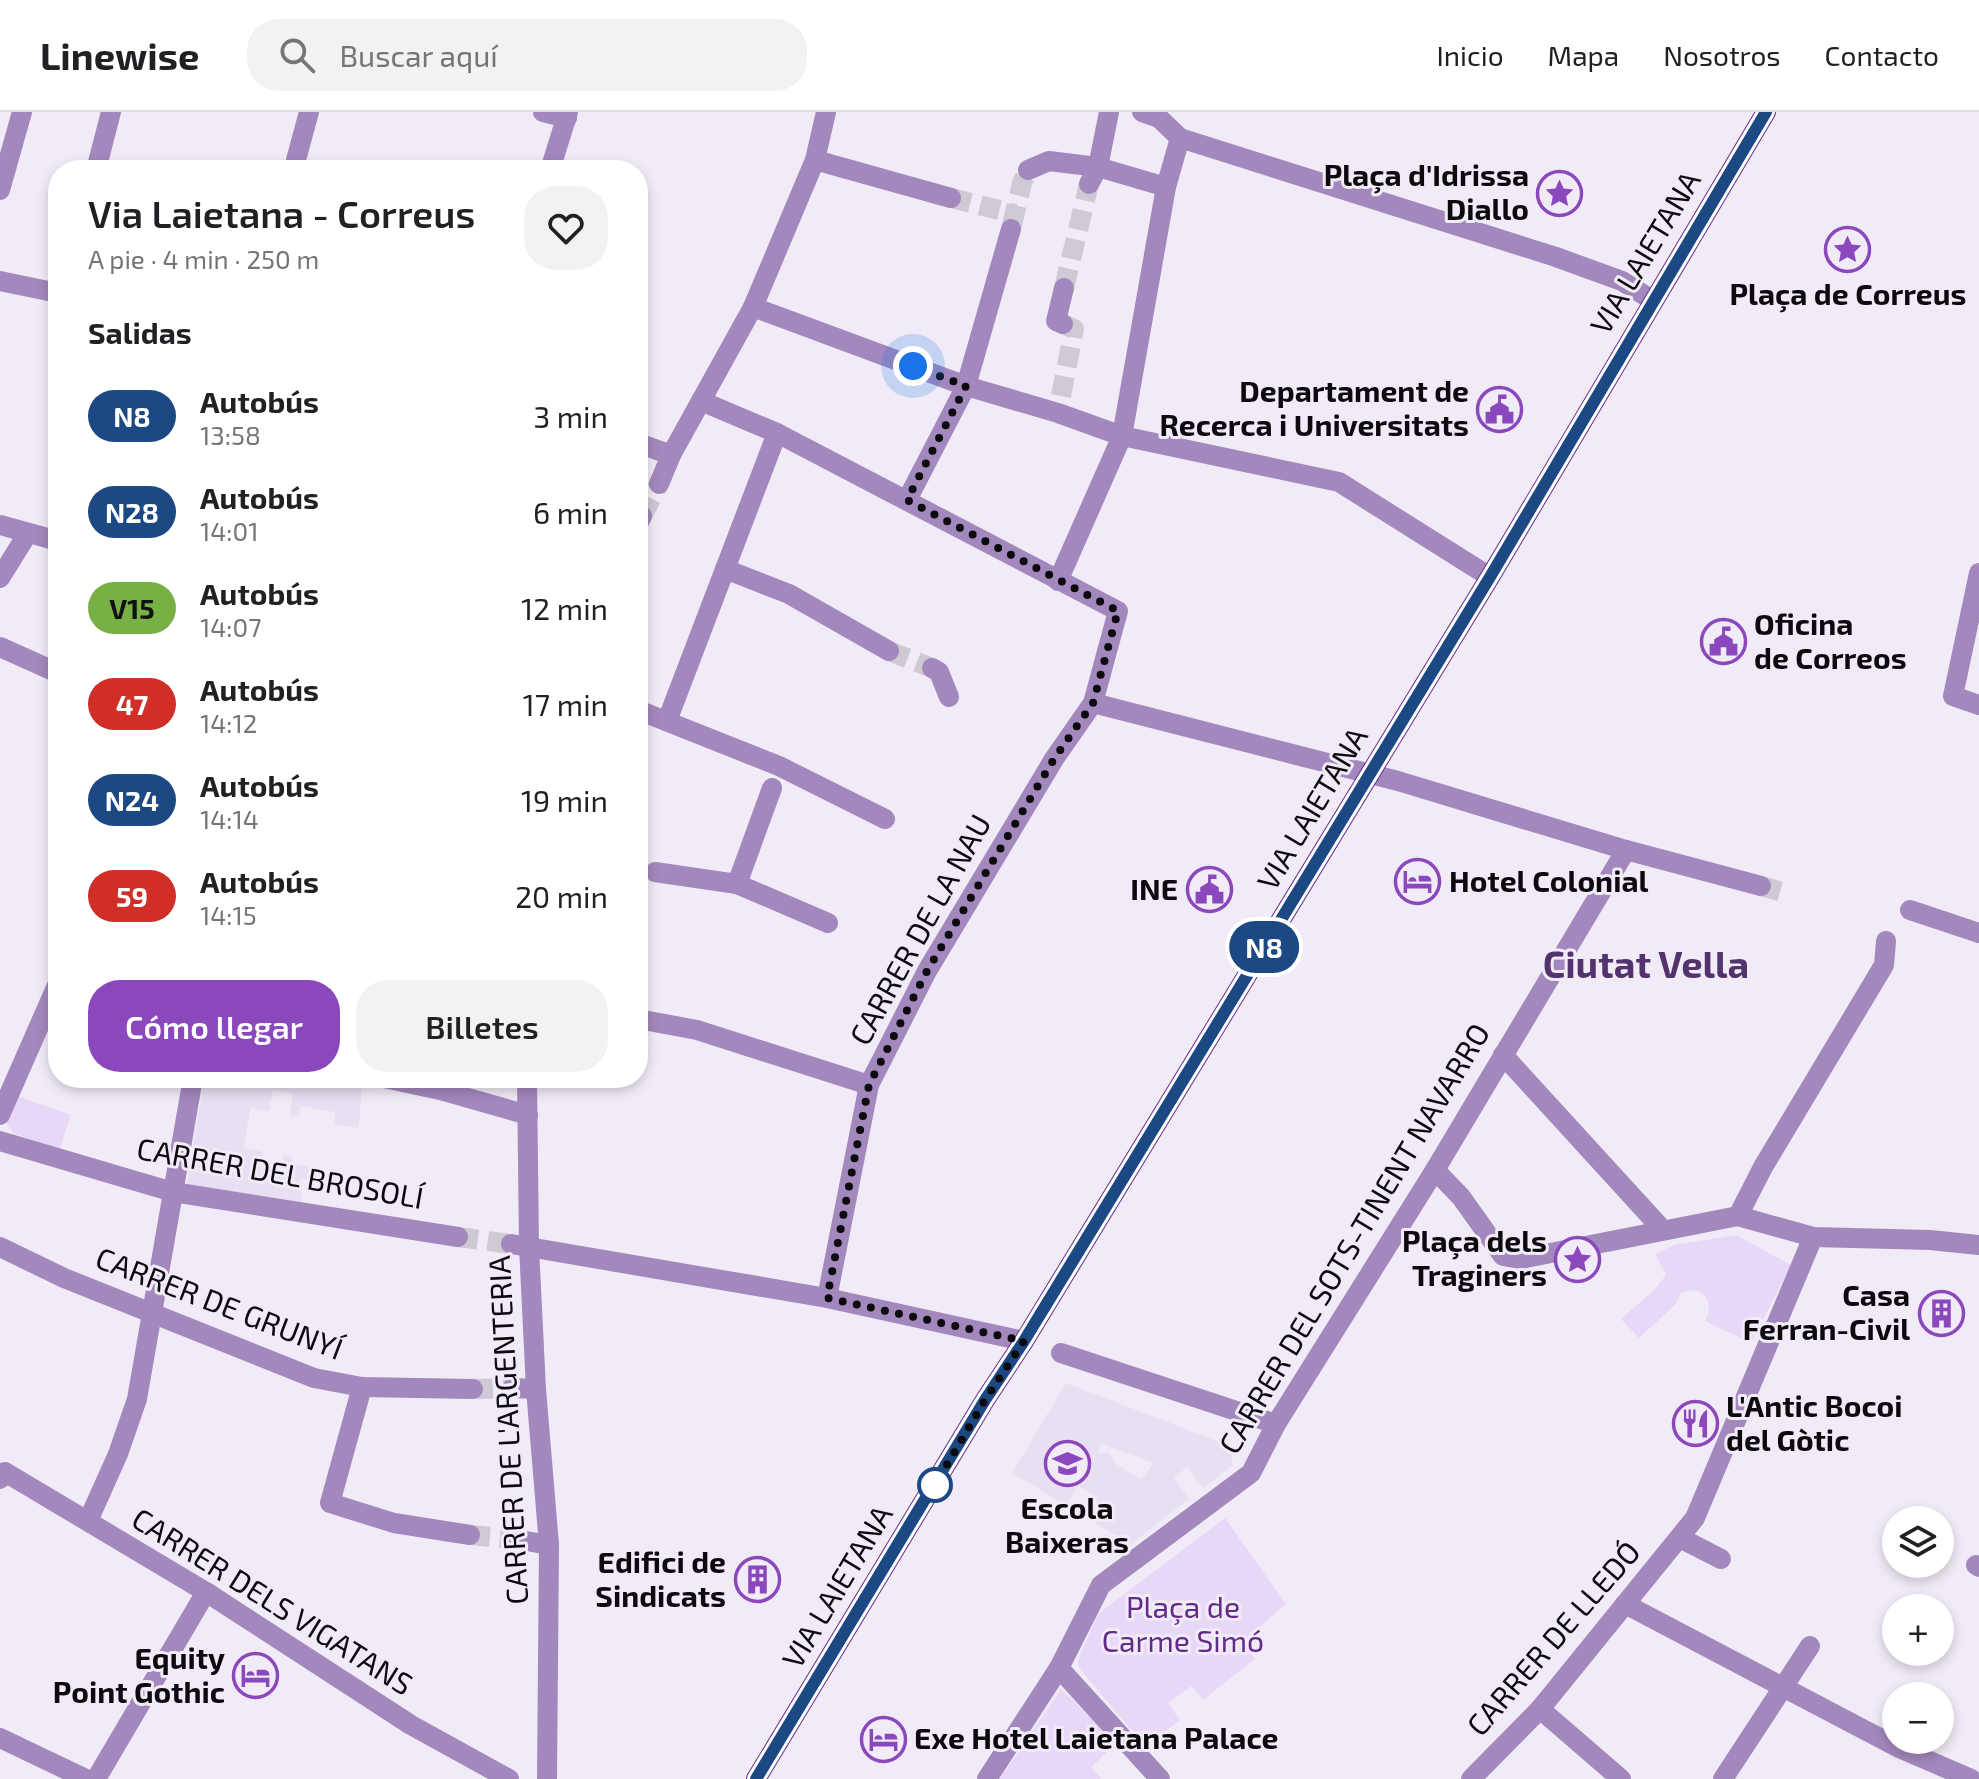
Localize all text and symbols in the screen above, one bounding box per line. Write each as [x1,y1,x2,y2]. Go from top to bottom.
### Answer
search box [247,19,807,91]
text: Linewise [40,32,199,78]
icon: search [275,33,319,77]
text: Buscar aquí [339,37,498,73]
text: Inicio [1437,38,1504,72]
text: Mapa [1548,38,1619,72]
text: Nosotros [1663,38,1781,72]
text: Contacto [1825,38,1939,72]
place label: Plaça d'Idrissa Diallo [1324,156,1529,226]
street label: VIA LAIETANA [1582,164,1707,340]
place icon: Plaça d'Idrissa Diallo [1536,169,1584,217]
button: heart [524,186,608,270]
text: Via Laietana - Correus [88,190,475,236]
place icon: Plaça de Correus [1824,225,1872,273]
text: A pie · 4 min · 250 m [88,243,319,274]
place label: Plaça de Correus [1730,275,1967,313]
text: Salidas [88,314,192,350]
your location [893,346,933,386]
place label: Departament de Recerca i Universitats [1160,372,1469,442]
text: Autobús [200,383,319,419]
public building icon: Departament de Recerca i Universitats [1476,385,1524,433]
text: 3 min [533,398,608,434]
text: N8 [113,399,151,433]
text: 13:58 [200,419,261,450]
text: Autobús [200,479,319,515]
text: 6 min [533,494,608,530]
text: N28 [105,495,159,529]
text: 14:01 [200,515,259,546]
text: Autobús [200,575,319,611]
text: 12 min [521,590,608,626]
text: V15 [109,591,155,625]
place label: Oficina de Correos [1754,605,1907,675]
text: 14:07 [200,611,261,642]
public building icon: Oficina de Correos [1699,618,1747,666]
text: Autobús [200,671,319,707]
text: 17 min [523,686,608,722]
text: 47 [116,687,148,721]
text: 14:12 [200,707,257,738]
street label: VIA LAIETANA [1249,720,1374,896]
text: Autobús [200,767,319,803]
text: 19 min [521,782,608,818]
text: N24 [105,783,159,817]
text: 14:14 [200,803,259,834]
street label: CARRER DE LA NAU [841,807,998,1051]
hotel icon: Hotel Colonial [1394,858,1442,906]
place label: Hotel Colonial [1449,862,1649,898]
text: Autobús [200,863,319,899]
public building icon: INE [1185,866,1233,914]
place label: INE [1130,870,1178,906]
text: 20 min [515,878,608,914]
text: 59 [116,879,148,913]
text: 14:15 [200,899,257,930]
line badge: N8 [1228,921,1300,973]
text: N8 [1245,930,1283,964]
district label: Ciutat Vella [1543,940,1749,986]
button: Cómo llegar [88,980,340,1072]
button: Billetes [356,980,608,1072]
street label: CARRER DEL SOTS-TINENT NAVARRO [1210,1016,1496,1459]
street label: CARRER DEL BROSOLÍ [134,1129,428,1215]
place label: Plaça dels Traginers [1402,1222,1547,1292]
place icon: Plaça dels Traginers [1554,1235,1602,1283]
street label: CARRER DE GRUNYÍ [91,1238,349,1366]
street label: CARRER DE L'ARGENTERIA [480,1254,534,1606]
place label: Casa Ferran-Civil [1743,1276,1910,1346]
building icon: Casa Ferran-Civil [1917,1289,1965,1337]
place label: L'Antic Bocoi del Gòtic [1726,1387,1902,1457]
restaurant icon: L'Antic Bocoi del Gòtic [1671,1400,1719,1448]
school or university icon: Escola Baixeras [1043,1439,1091,1487]
unlabelled marker [918,1468,952,1502]
place label: Escola Baixeras [1005,1489,1129,1559]
street label: VIA LAIETANA [774,1498,899,1674]
street label: CARRER DELS VIGATANS [126,1499,420,1701]
map controls [1882,1506,1954,1754]
button: layers [1882,1506,1954,1578]
street label: CARRER DE LLEDÓ [1458,1533,1647,1742]
place label: Edifici de Sindicats [595,1543,726,1613]
building icon: Edifici de Sindicats [733,1556,781,1604]
park label: Plaça de Carme Simó [1102,1588,1264,1658]
button: + [1882,1594,1954,1666]
place label: Equity Point Gothic [53,1639,225,1709]
hotel icon: Equity Point Gothic [232,1652,280,1700]
button: − [1882,1682,1954,1754]
hotel icon: Exe Hotel Laietana Palace [859,1715,907,1763]
place label: Exe Hotel Laietana Palace [914,1719,1278,1755]

